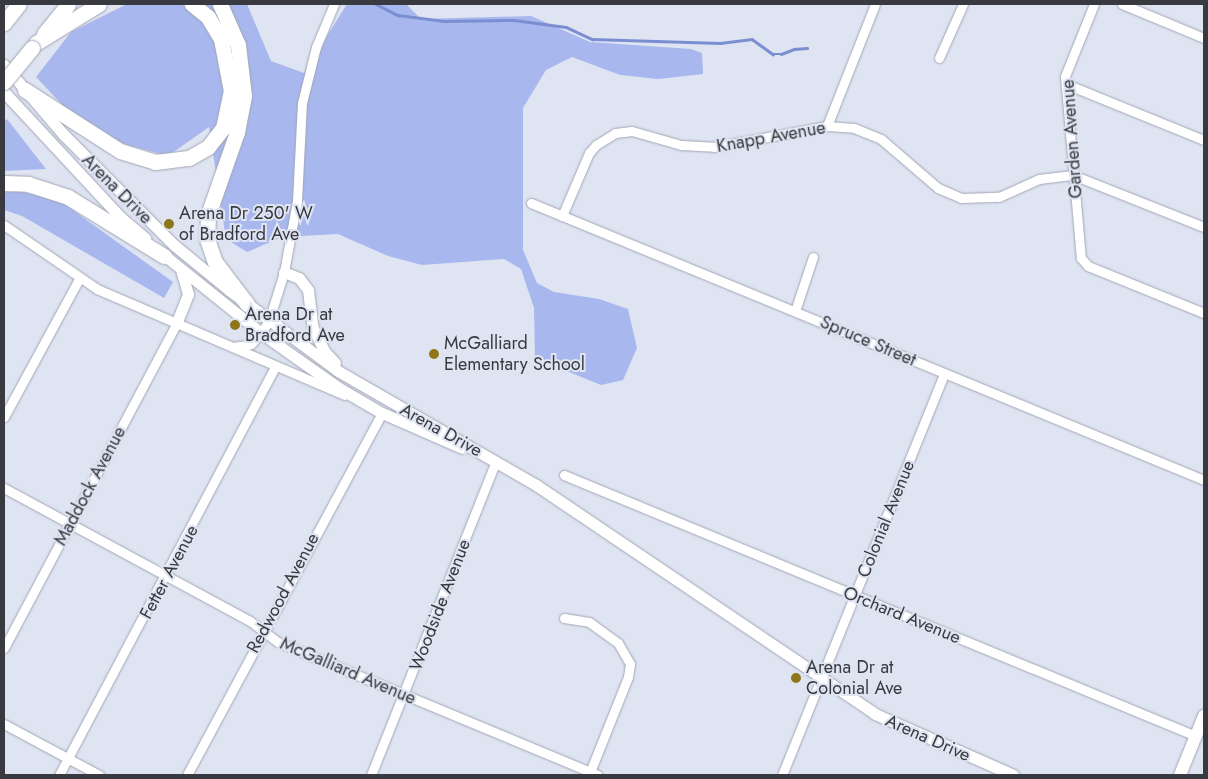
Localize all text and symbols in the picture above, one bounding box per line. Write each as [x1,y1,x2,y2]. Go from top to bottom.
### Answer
street label: Garden Avenue [1057,79,1087,199]
street label: Knapp Avenue [715,117,827,157]
street label: Arena Drive [77,149,157,229]
place label: Arena Dr 250' W of Bradford Ave [179,203,313,245]
marker: Arena Dr 250' W of Bradford Ave [163,218,175,230]
place label: Arena Dr at Bradford Ave [245,304,345,346]
street label: Spruce Street [817,311,919,371]
marker: Arena Dr at Bradford Ave [229,319,241,331]
place label: McGalliard Elementary School [444,333,585,376]
marker: McGalliard Elementary School [428,348,440,360]
street label: Arena Drive [396,399,486,461]
street label: Maddock Avenue [50,423,130,549]
street label: Colonial Avenue [853,457,919,581]
street label: Fetter Avenue [135,521,203,623]
street label: Redwood Avenue [242,529,324,657]
street label: Woodside Avenue [405,536,475,674]
street label: Orchard Avenue [840,582,964,648]
street label: McGalliard Avenue [277,633,419,709]
place label: Arena Dr at Colonial Ave [806,657,902,700]
marker: Arena Dr at Colonial Ave [790,672,802,684]
street label: Arena Drive [882,710,974,766]

